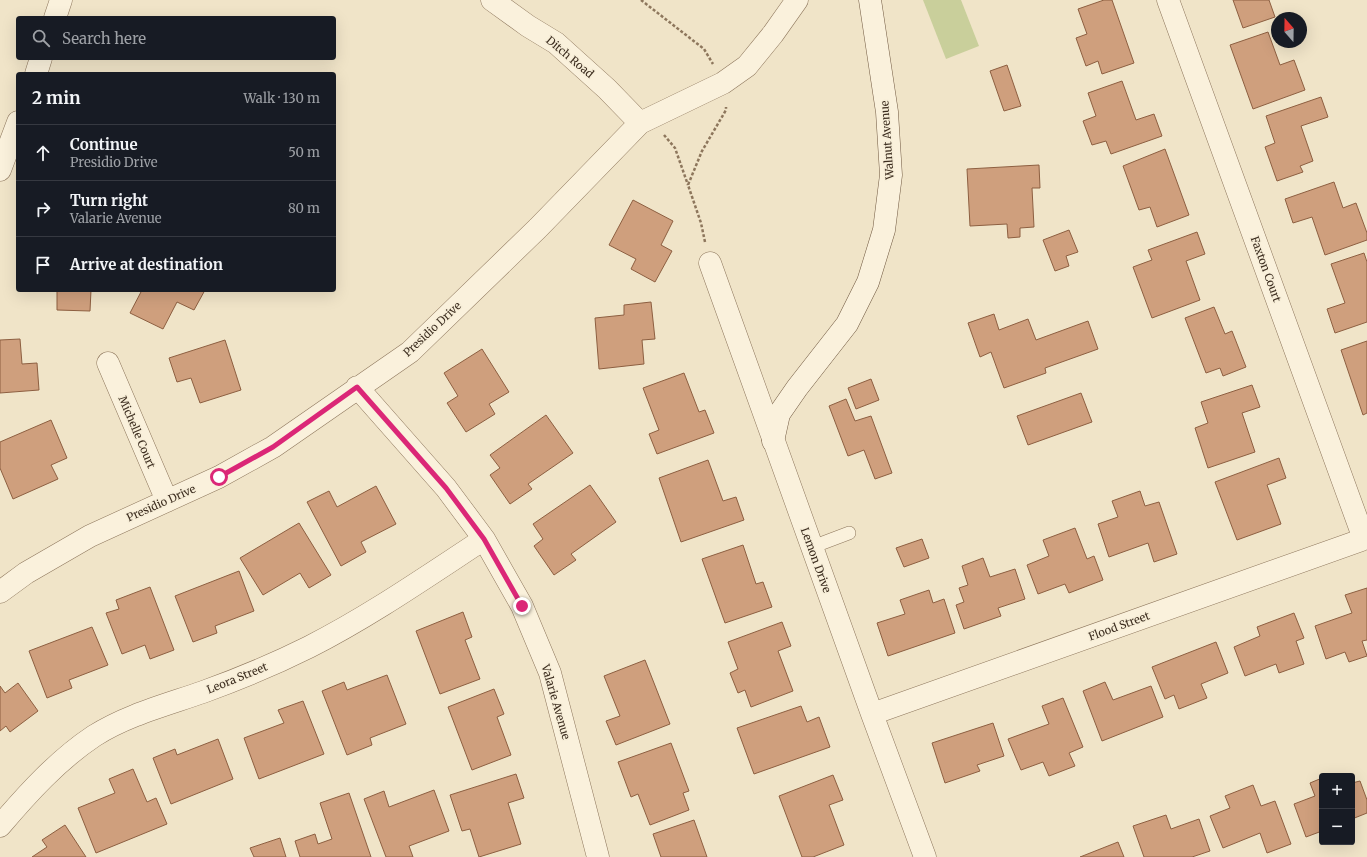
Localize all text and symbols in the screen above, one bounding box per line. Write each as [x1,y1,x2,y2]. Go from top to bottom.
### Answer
north arrow [1271,12,1307,48]
search box [16,16,336,60]
icon: search [30,27,52,49]
text: Search here [62,29,146,48]
street label: Ditch Road [543,33,597,81]
text: 2 min [32,87,80,109]
text: Walk · 130 m [243,90,320,107]
street label: Walnut Avenue [877,100,897,181]
text: Continue [70,135,138,154]
icon: ahead [32,142,54,164]
text: 50 m [288,144,320,161]
text: Presidio Drive [70,154,158,171]
text: Turn right [70,191,148,210]
icon: right [32,198,54,220]
text: 80 m [288,200,320,217]
text: Valarie Avenue [70,210,162,227]
street label: Faxton Court [1248,234,1285,304]
icon: arrive [32,254,54,276]
text: Arrive at destination [70,255,223,274]
street label: Presidio Drive [400,298,464,359]
street label: Michelle Court [115,394,159,471]
route start [210,468,228,486]
street label: Presidio Drive [124,481,198,524]
street label: Lemon Drive [798,525,834,595]
route end [513,597,531,615]
street label: Flood Street [1086,608,1152,644]
street label: Leora Street [205,659,270,696]
street label: Valarie Avenue [538,662,573,741]
map controls [1319,773,1355,845]
button: + [1319,773,1355,809]
button: − [1319,809,1355,845]

